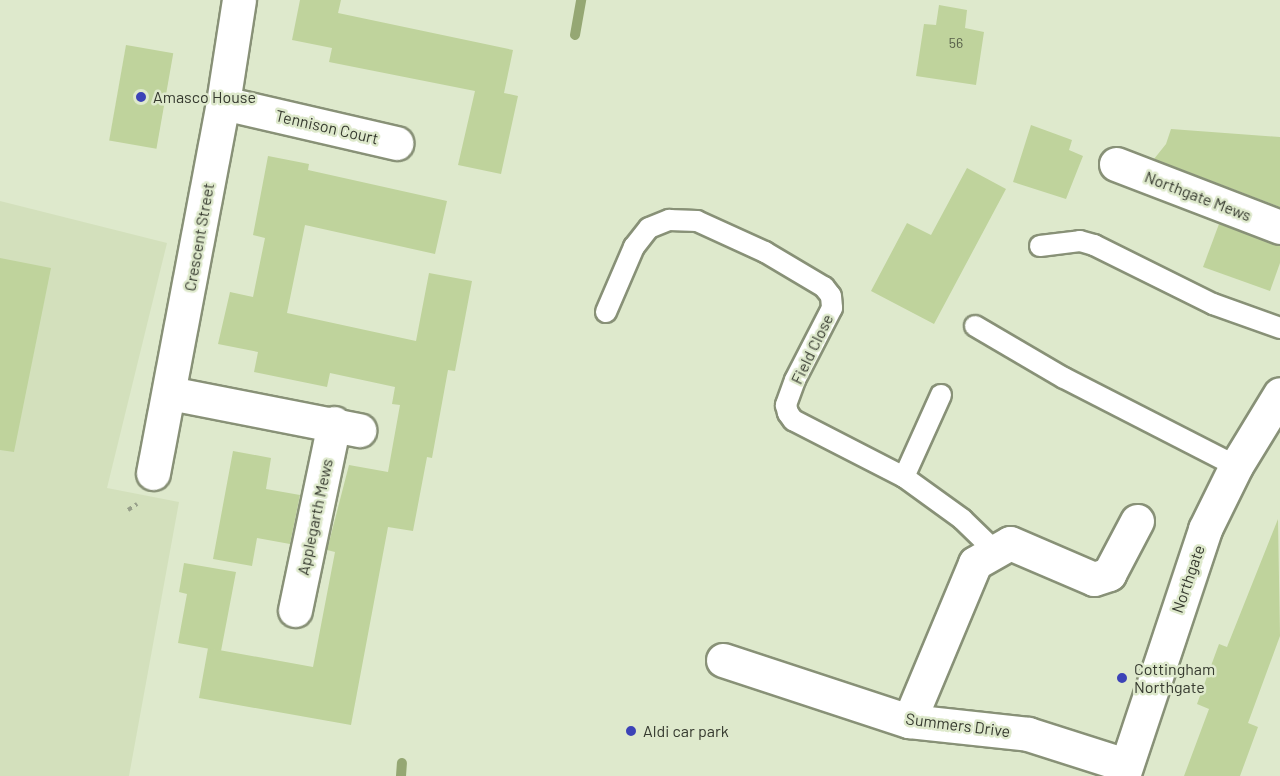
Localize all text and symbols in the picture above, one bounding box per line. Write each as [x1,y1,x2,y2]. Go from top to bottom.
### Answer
house number: 56 [949,35,963,51]
place label: Amasco House [153,87,256,107]
marker: Amasco House [134,90,148,104]
street label: Tennison Court [274,106,380,148]
street label: Northgate Mews [1142,167,1254,225]
street label: Crescent Street [180,181,218,293]
street label: Field Close [787,311,837,387]
street label: Applegarth Mews [293,457,337,577]
street label: Northgate [1167,542,1209,616]
place label: Cottingham Northgate [1134,659,1215,697]
marker: Cottingham Northgate [1115,671,1129,685]
street label: Summers Drive [905,709,1011,741]
place label: Aldi car park [643,721,729,741]
marker: Aldi car park [624,724,638,738]

